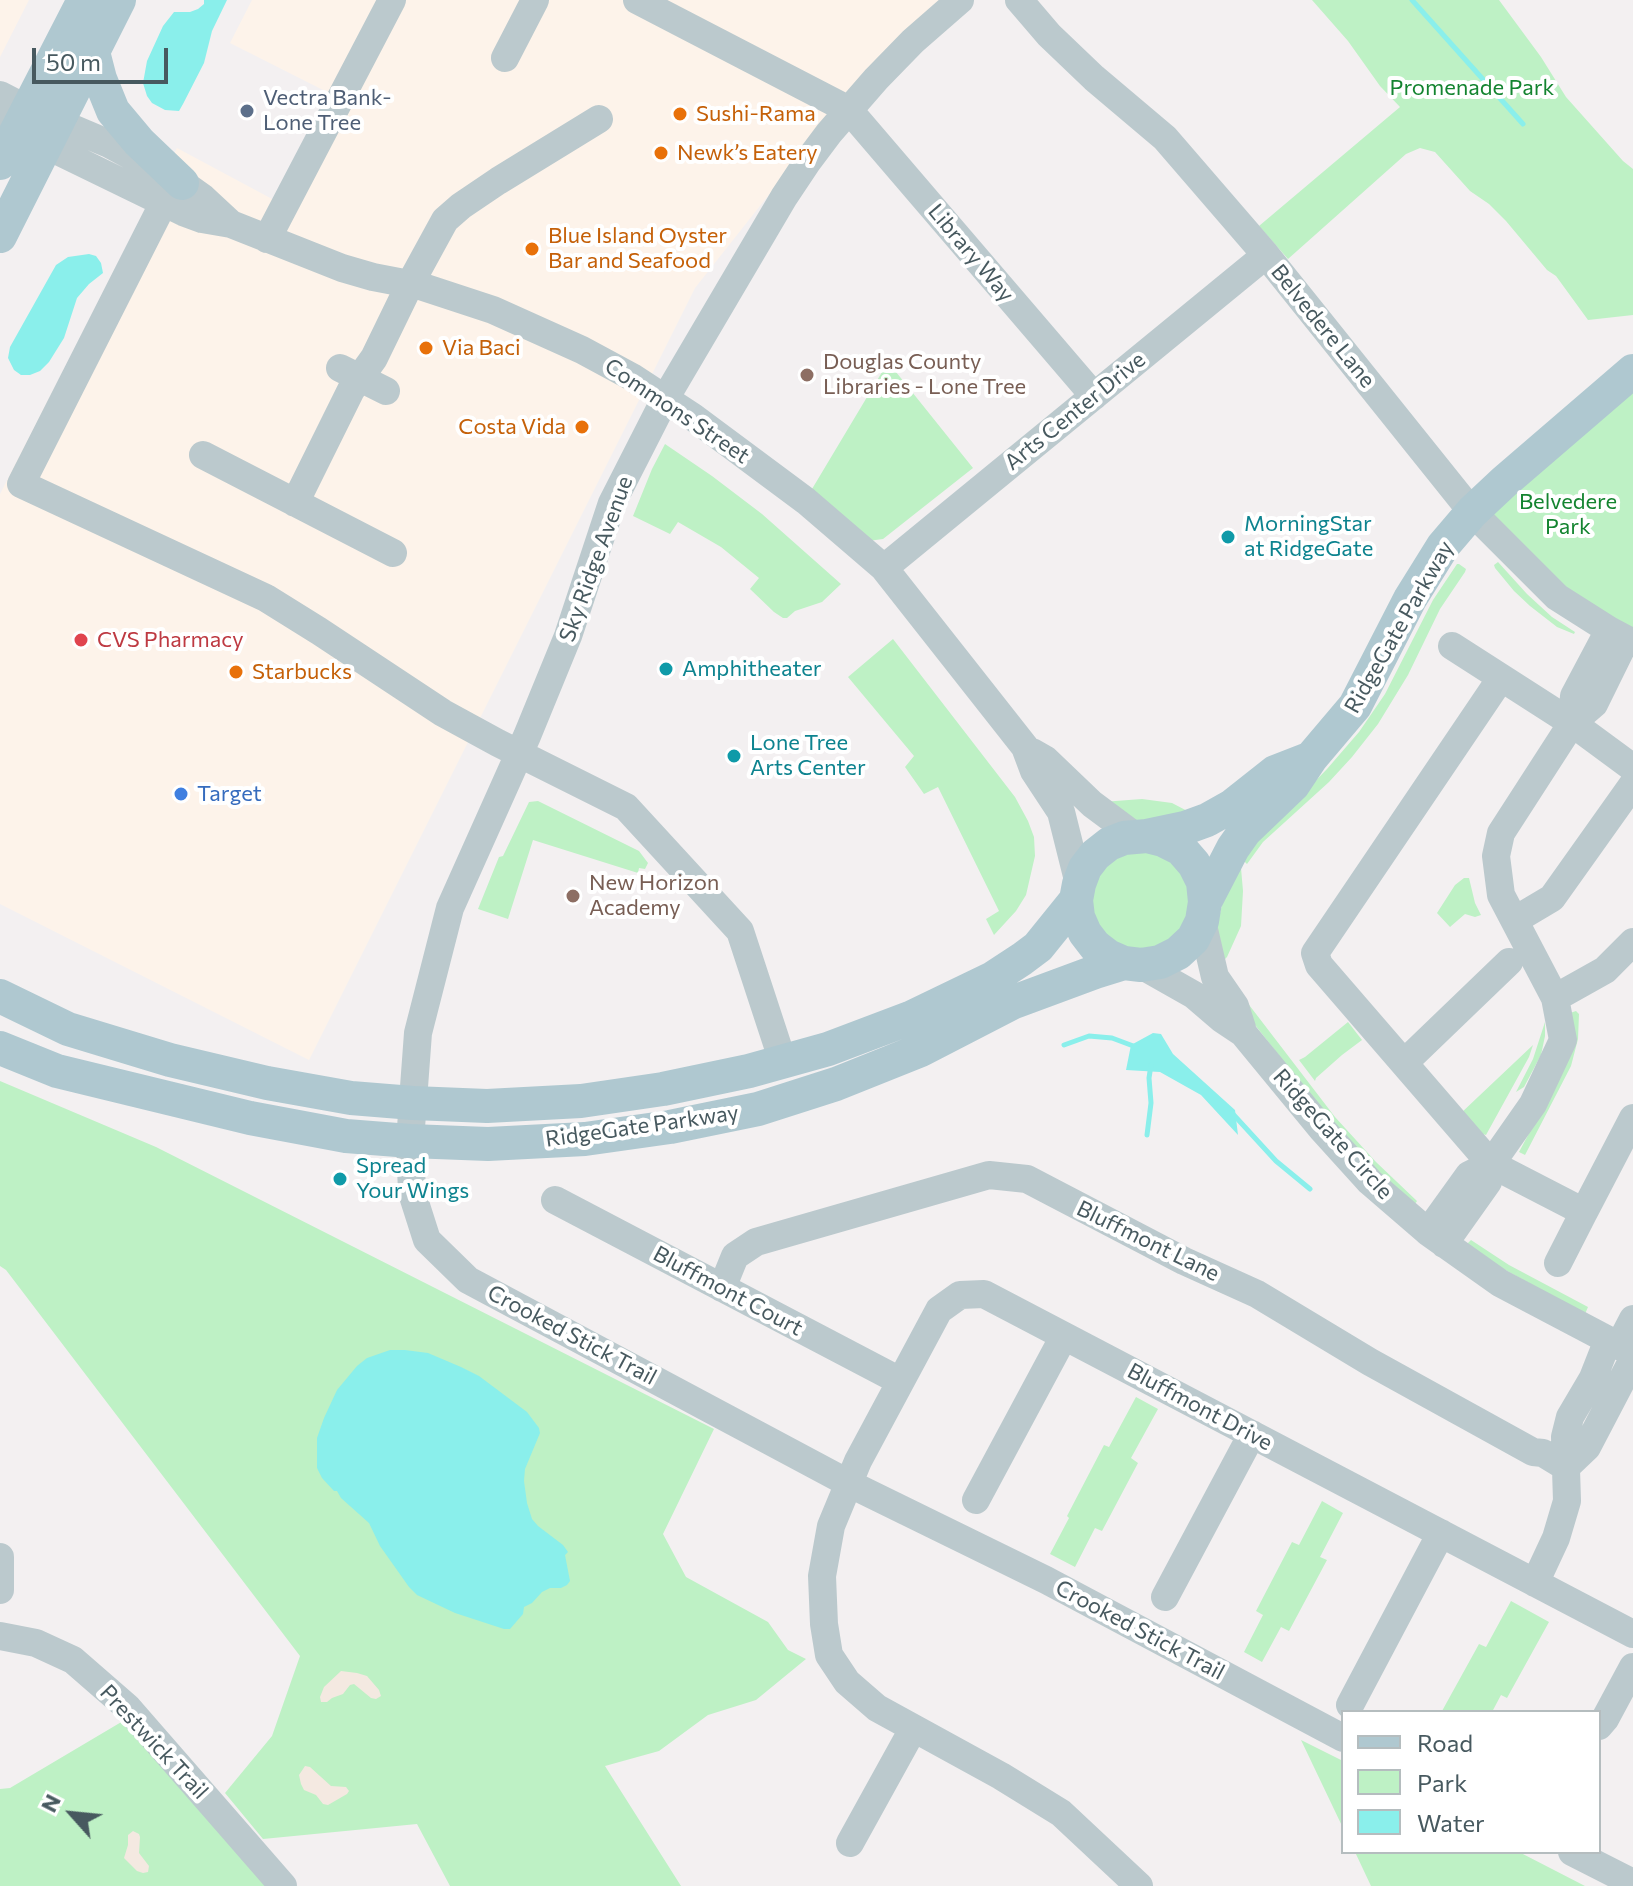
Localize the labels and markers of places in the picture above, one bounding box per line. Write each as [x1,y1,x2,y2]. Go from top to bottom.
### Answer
place label: Vectra Bank- Lone Tree [263,85,391,136]
place label: Sushi-Rama [696,101,816,127]
marker: Vectra Bank- Lone Tree [238,102,256,120]
marker: Sushi-Rama [671,105,689,123]
place label: Newk’s Eatery [677,140,818,166]
marker: Newk’s Eatery [652,144,670,162]
place label: Blue Island Oyster Bar and Seafood [548,223,727,274]
marker: Blue Island Oyster Bar and Seafood [523,240,541,258]
place label: Via Baci [442,335,521,361]
marker: Via Baci [417,339,435,357]
place label: Douglas County Libraries - Lone Tree [823,349,1026,400]
marker: Douglas County Libraries - Lone Tree [798,366,816,384]
place label: Costa Vida [458,414,566,440]
marker: Costa Vida [573,418,591,436]
place label: MorningStar at RidgeGate [1244,511,1373,562]
marker: MorningStar at RidgeGate [1219,528,1237,546]
place label: CVS Pharmacy [97,627,244,653]
marker: CVS Pharmacy [72,631,90,649]
place label: Amphitheater [682,656,822,682]
place label: Starbucks [252,659,352,685]
marker: Amphitheater [657,660,675,678]
marker: Starbucks [227,663,245,681]
place label: Lone Tree Arts Center [750,730,866,782]
marker: Lone Tree Arts Center [725,747,743,765]
place label: Target [197,781,262,807]
marker: Target [172,785,190,803]
place label: New Horizon Academy [589,870,719,922]
marker: New Horizon Academy [564,887,582,905]
place label: Spread Your Wings [356,1153,469,1204]
marker: Spread Your Wings [331,1170,349,1188]

